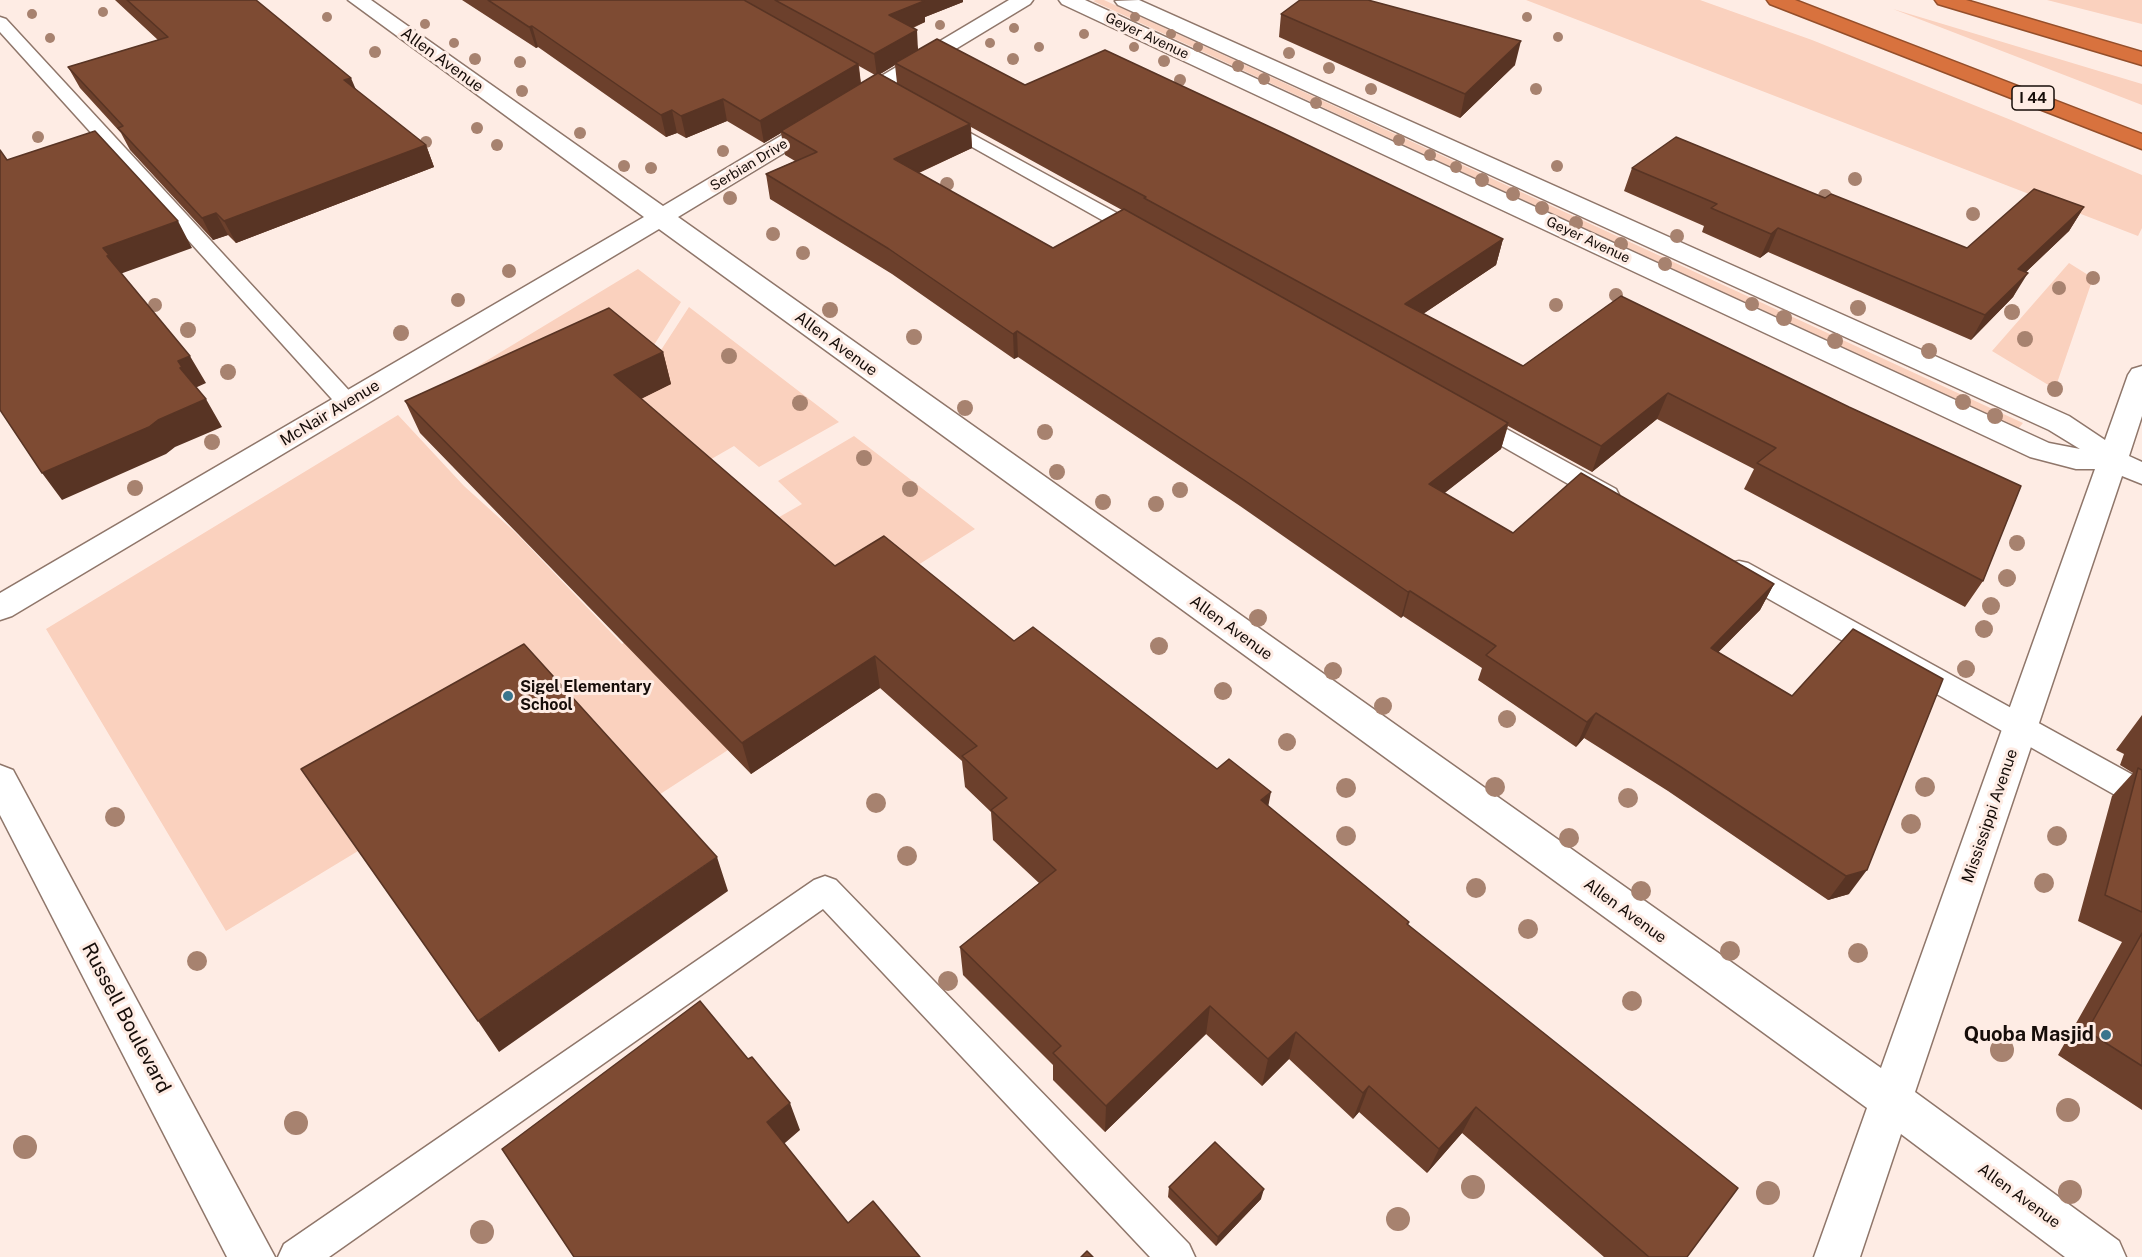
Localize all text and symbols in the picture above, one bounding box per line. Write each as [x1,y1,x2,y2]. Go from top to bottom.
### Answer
street label: Geyer Avenue [1103,9,1191,63]
street label: Allen Avenue [397,24,487,96]
road number: I 44 [2012,86,2054,110]
street label: Serbian Drive [707,135,791,195]
street label: Geyer Avenue [1544,213,1632,267]
street label: Allen Avenue [791,308,881,380]
street label: McNair Avenue [277,376,383,450]
street label: Allen Avenue [1186,592,1276,664]
place label: Sigel Elementary School [520,677,652,715]
marker: Sigel Elementary School [501,689,515,703]
street label: Mississippi Avenue [1958,747,2022,885]
street label: Allen Avenue [1580,875,1670,947]
street label: Russell Boulevard [76,939,176,1097]
place label: Quoba Masjid [1964,1023,2094,1047]
marker: Quoba Masjid [2099,1028,2113,1042]
street label: Allen Avenue [1974,1160,2064,1232]

